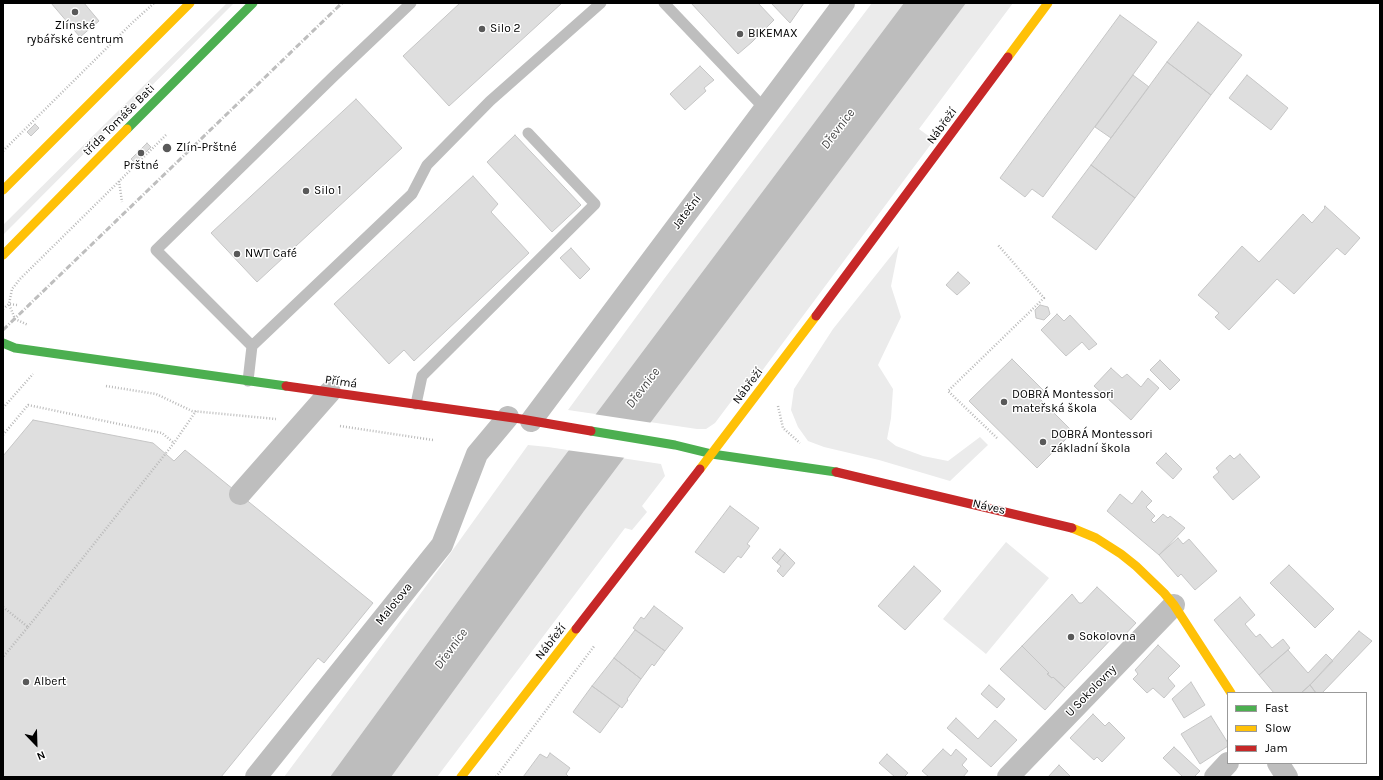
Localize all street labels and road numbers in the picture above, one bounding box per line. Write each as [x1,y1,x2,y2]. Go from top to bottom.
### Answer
street label: třída Tomáše Bati [80,81,158,159]
street label: Nábřeží [924,105,960,147]
street label: Jateční [669,192,705,232]
street label: Nábřeží [730,365,766,407]
street label: Přímá [324,373,358,391]
street label: Náves [971,496,1007,518]
street label: Malotova [373,580,415,628]
street label: Nábřeží [532,621,570,663]
street label: U Sokolovny [1063,662,1119,720]

